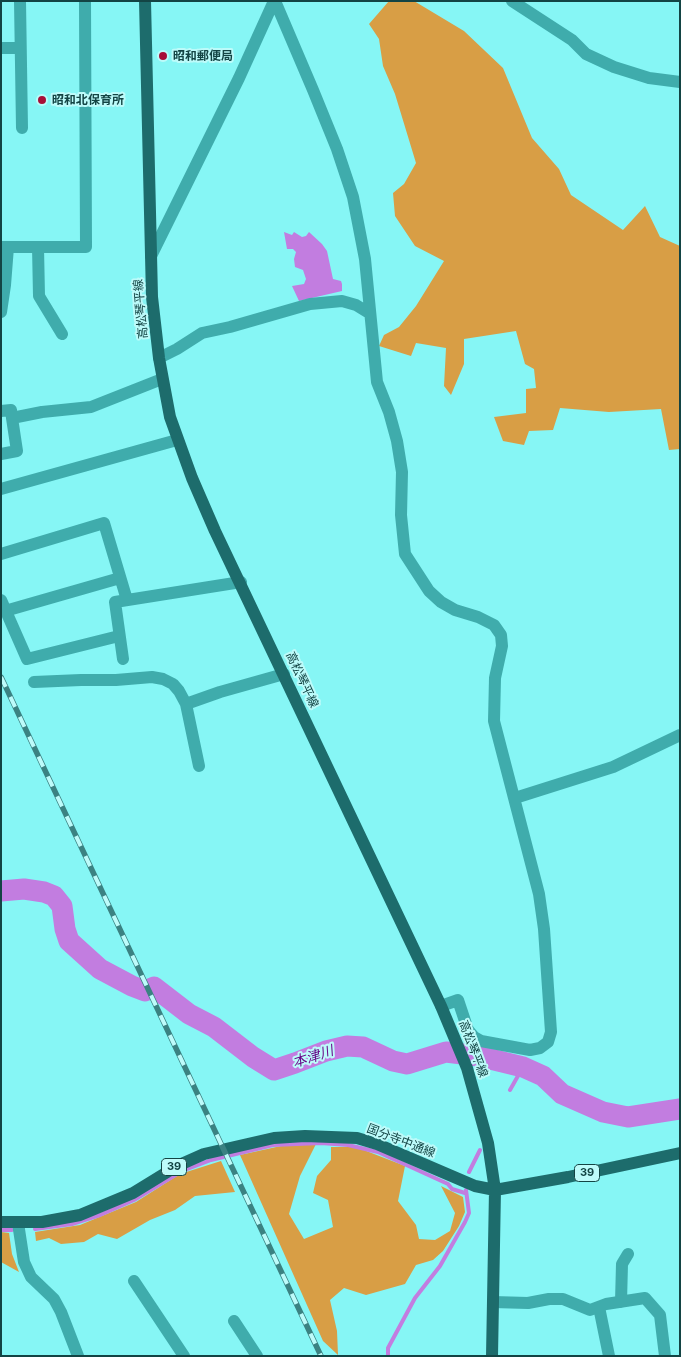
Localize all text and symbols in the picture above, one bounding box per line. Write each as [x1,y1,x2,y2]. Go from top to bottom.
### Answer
place label: 昭和郵便局 [173,49,233,63]
marker: 昭和郵便局 [157,50,169,62]
place label: 昭和北保育所 [52,93,124,107]
marker: 昭和北保育所 [36,94,48,106]
street label: 高松琴平線 [131,278,151,340]
street label: 高松琴平線 [283,650,321,710]
street label: 高松琴平線 [456,1018,490,1080]
water label: 本津川 [290,1043,336,1071]
street label: 国分寺中通線 [365,1121,437,1161]
road number: 39 [162,1158,186,1176]
road number: 39 [574,1164,600,1182]

